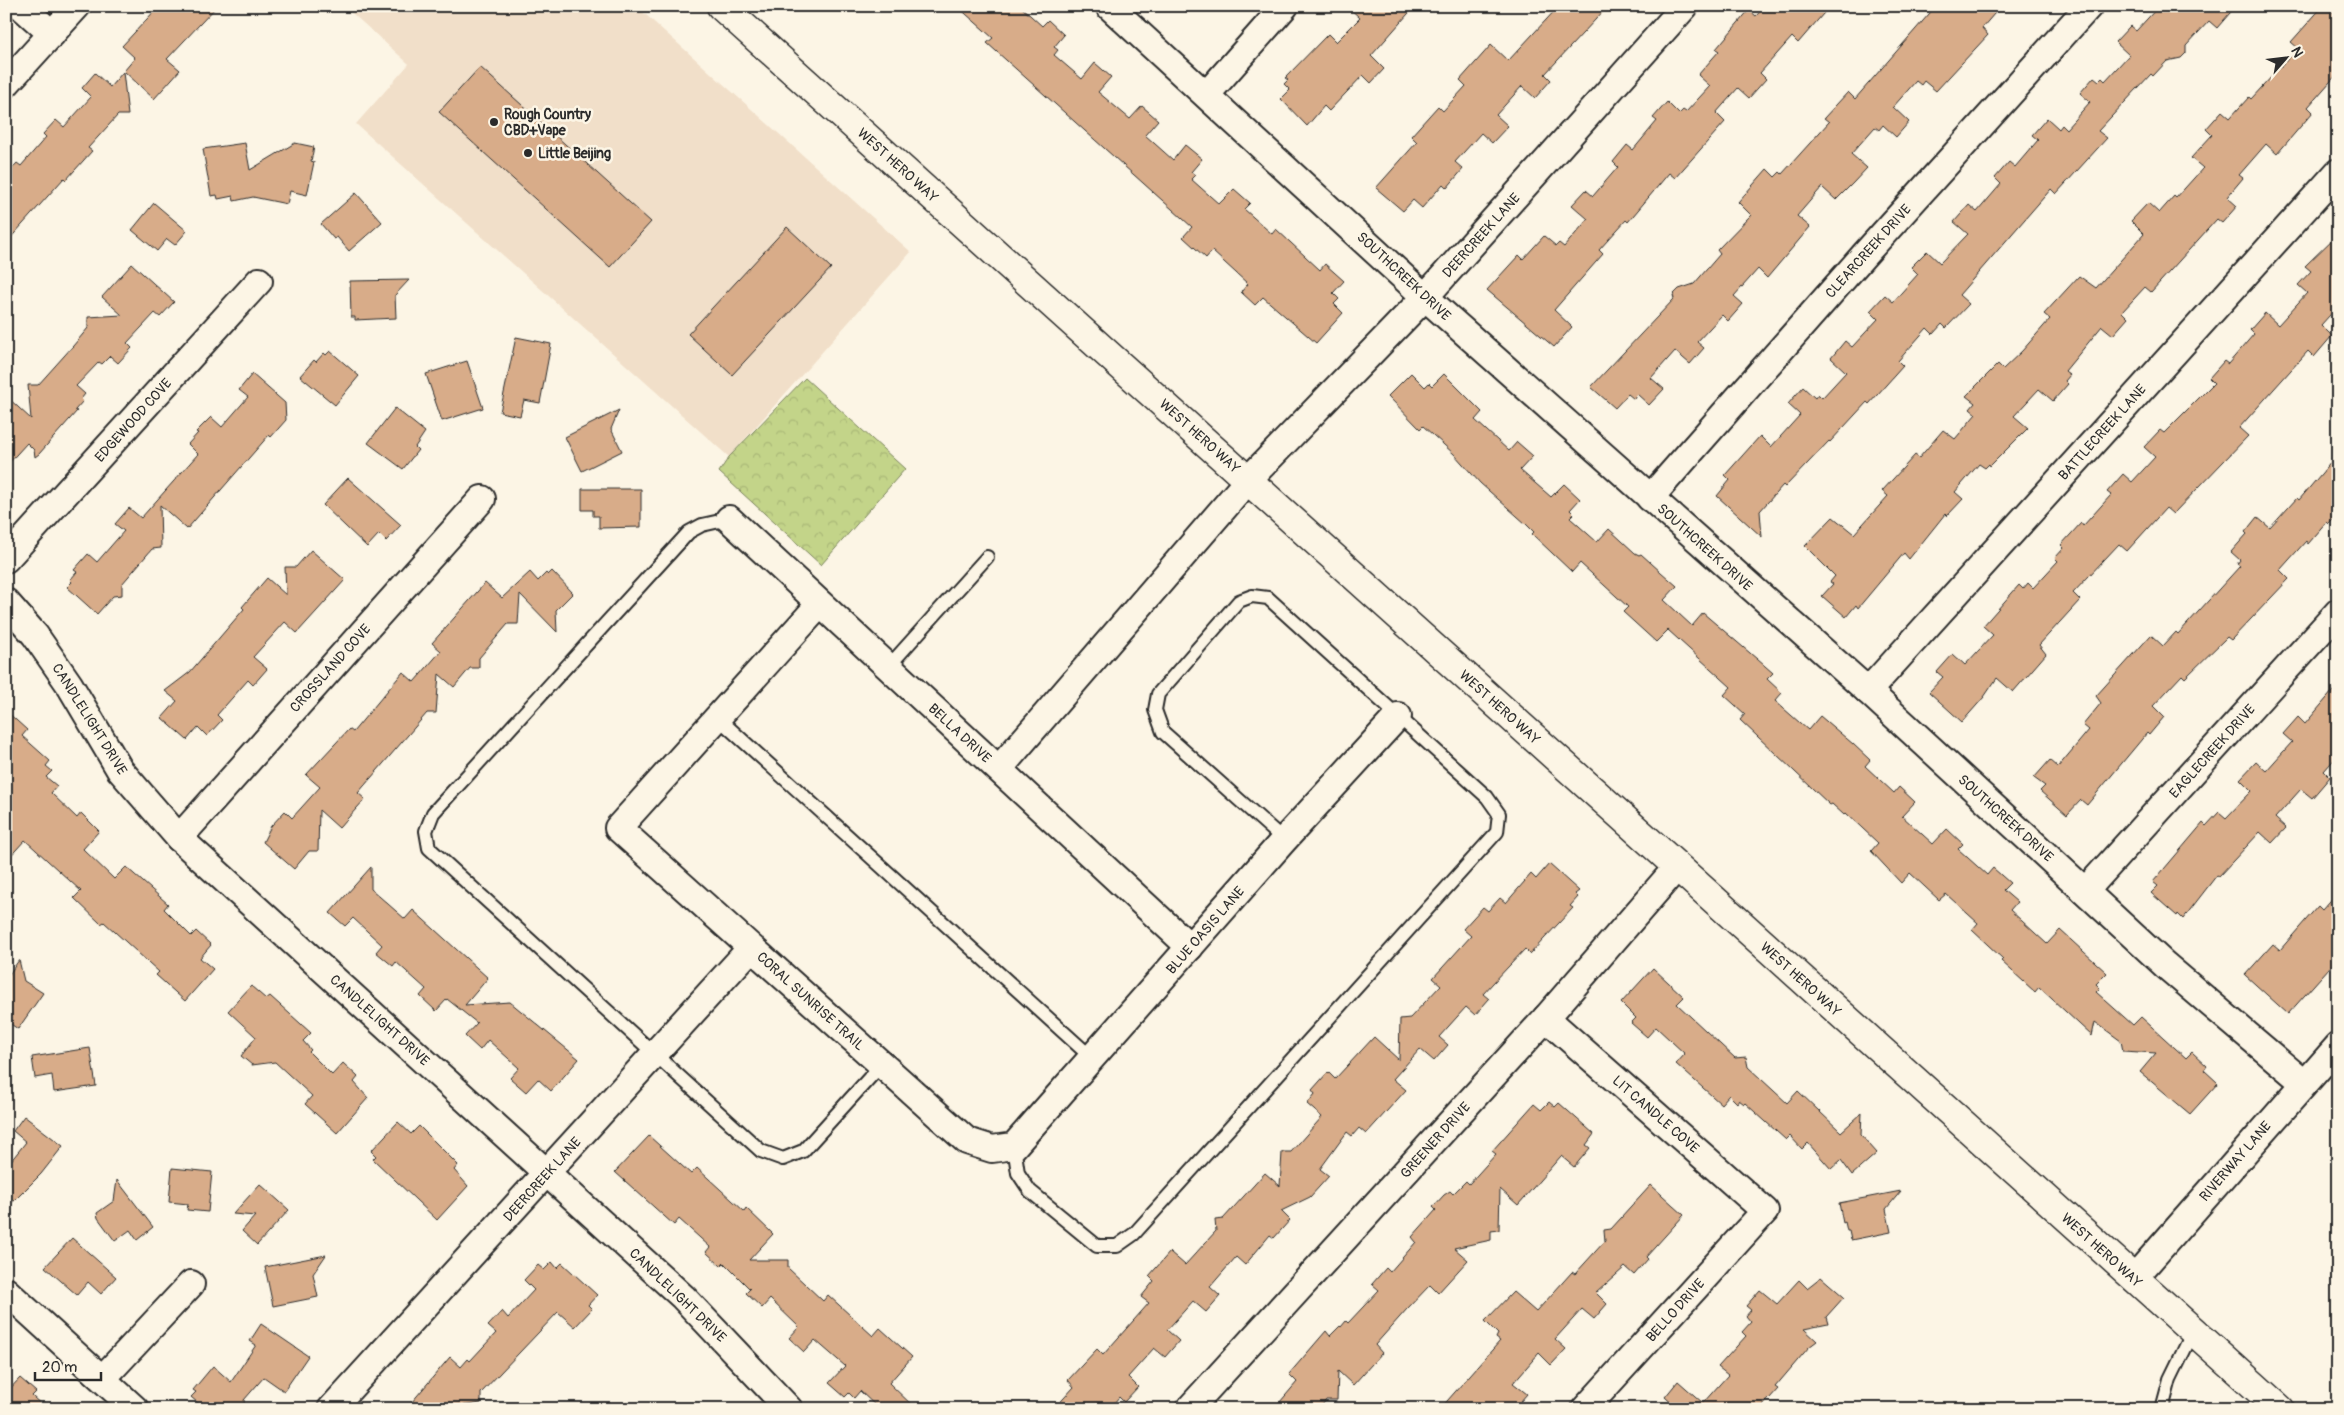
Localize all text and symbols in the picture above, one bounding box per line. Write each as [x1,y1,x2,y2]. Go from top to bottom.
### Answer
north arrow [2262,32,2312,82]
text: N [2287,44,2307,60]
place label: Rough Country CBD+Vape [504,106,591,139]
marker: Rough Country CBD+Vape [488,116,500,128]
street label: WEST HERO WAY [854,125,942,206]
place label: Little Beijing [538,145,611,162]
marker: Little Beijing [522,147,534,159]
street label: DEERCREEK LANE [1439,190,1524,281]
street label: CLEARCREEK DRIVE [1822,201,1915,302]
street label: SOUTHCREEK DRIVE [1353,228,1454,324]
street label: EDGEWOOD COVE [91,375,175,466]
street label: BATTLECREEK LANE [2055,381,2150,484]
street label: WEST HERO WAY [1156,396,1244,477]
street label: SOUTHCREEK DRIVE [1654,500,1756,595]
street label: CROSSLAND COVE [286,621,374,716]
street label: CANDLELIGHT DRIVE [48,660,131,778]
street label: WEST HERO WAY [1456,667,1544,748]
street label: BELLA DRIVE [925,700,995,767]
street label: EAGLECREEK DRIVE [2166,701,2259,802]
street label: SOUTHCREEK DRIVE [1955,771,2057,866]
street label: BLUE OASIS LANE [1163,883,1248,978]
street label: WEST HERO WAY [1757,939,1845,1020]
street label: CORAL SUNRISE TRAIL [753,948,868,1054]
street label: CANDLELIGHT DRIVE [326,971,433,1070]
street label: LIT CANDLE COVE [1609,1072,1703,1157]
street label: GREENER DRIVE [1397,1099,1474,1182]
street label: RIVERWAY LANE [2196,1118,2275,1205]
street label: DEERCREEK LANE [500,1134,585,1225]
street label: WEST HERO WAY [2058,1210,2146,1291]
street label: CANDLELIGHT DRIVE [626,1245,730,1346]
street label: BELLO DRIVE [1642,1275,1708,1346]
scale bar [35,1350,101,1382]
text: 20 m [42,1358,77,1377]

